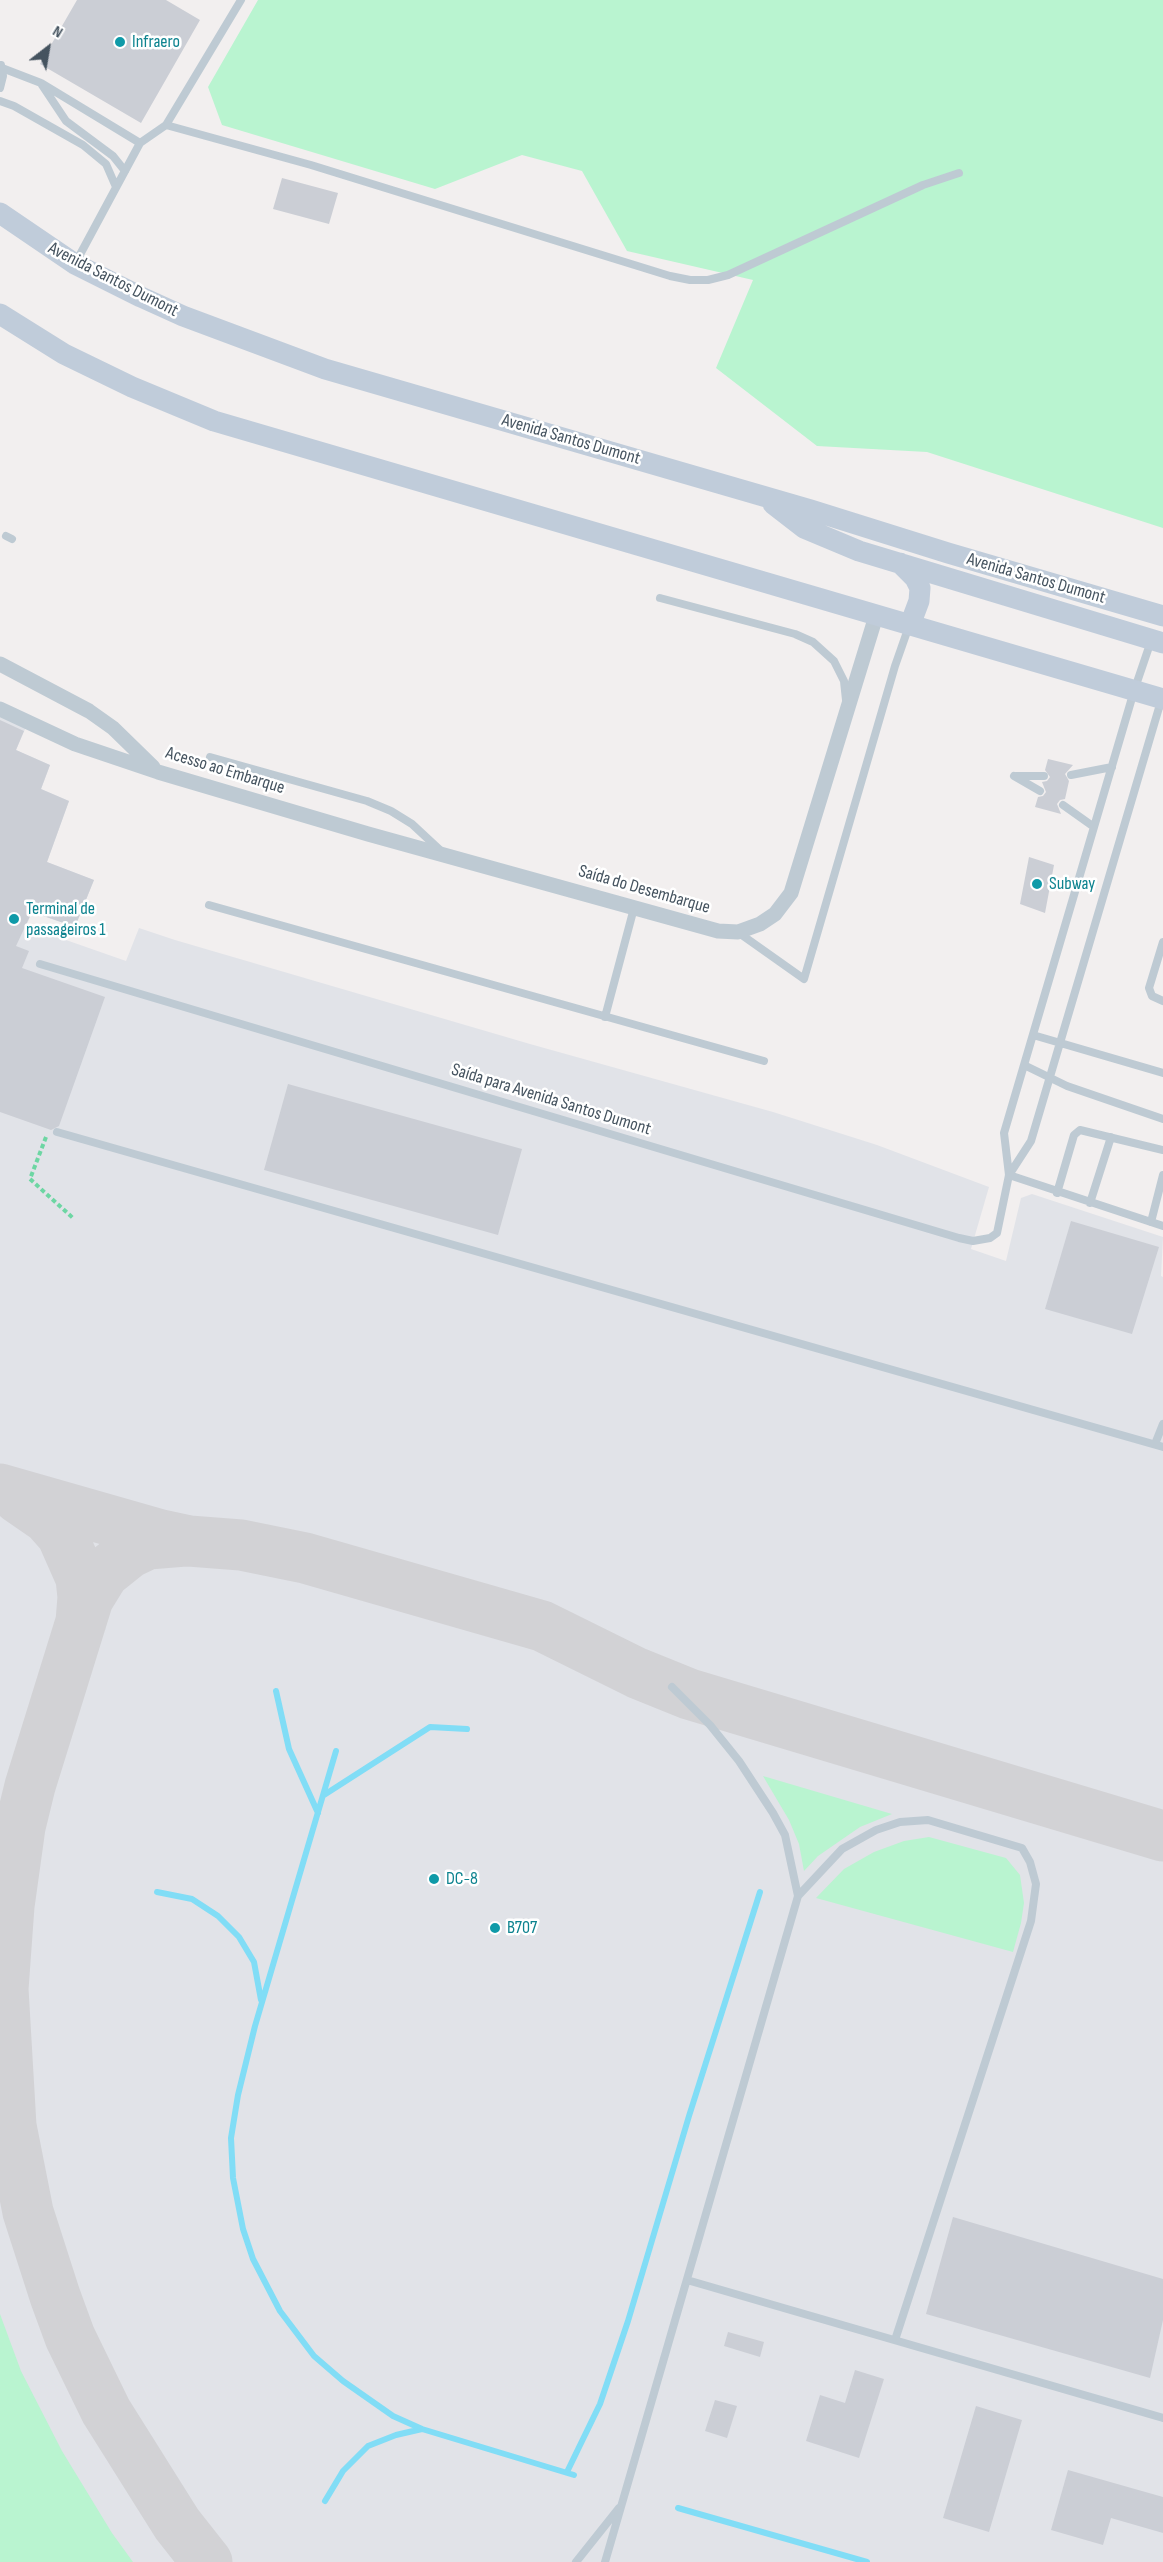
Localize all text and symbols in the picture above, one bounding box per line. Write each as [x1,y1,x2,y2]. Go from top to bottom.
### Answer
north arrow [18,18,78,78]
text: N [49,22,66,42]
place label: Infraero [132,31,180,53]
marker: Infraero [113,35,127,49]
street label: Avenida Santos Dumont [44,238,182,322]
street label: Avenida Santos Dumont [499,410,643,470]
street label: Avenida Santos Dumont [964,549,1108,609]
street label: Acesso ao Embarque [163,743,287,799]
street label: Saída do Desembarque [576,861,712,919]
place label: Subway [1049,873,1095,895]
marker: Subway [1030,877,1044,891]
place label: Terminal de passageiros 1 [26,898,106,940]
marker: Terminal de passageiros 1 [7,912,21,926]
street label: Saída para Avenida Santos Dumont [449,1059,653,1141]
place label: DC-8 [446,1868,478,1890]
marker: DC-8 [427,1872,441,1886]
place label: B707 [507,1917,537,1939]
marker: B707 [488,1921,502,1935]

